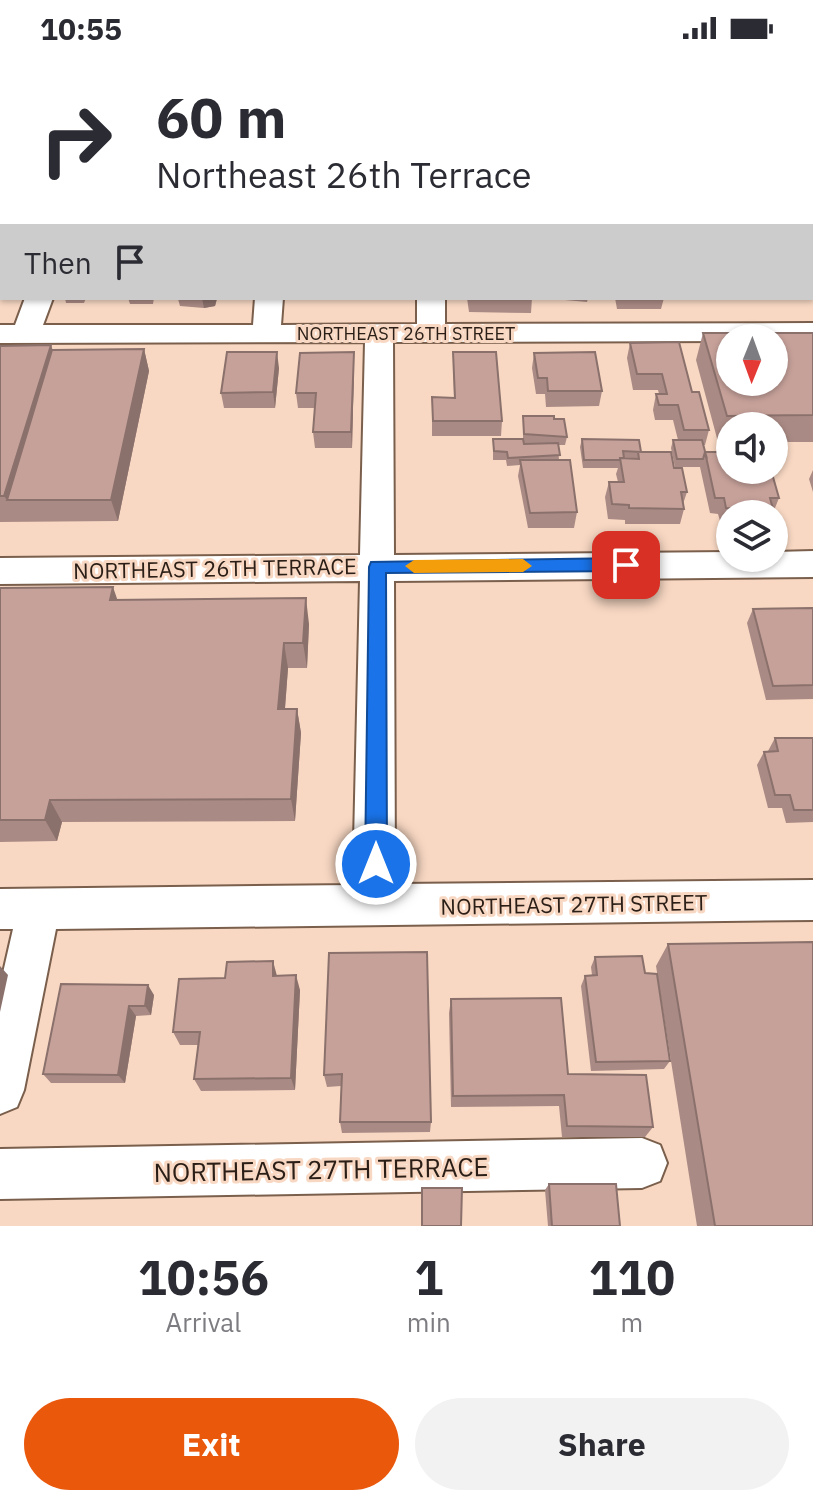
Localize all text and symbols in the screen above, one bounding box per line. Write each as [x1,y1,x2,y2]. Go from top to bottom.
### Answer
text: 10:55 [40,9,122,48]
text: 60 m [156,81,286,153]
icon: right [24,88,128,192]
text: Northeast 26th Terrace [156,151,531,198]
icon: arrive [108,240,152,284]
text: Then [24,243,92,282]
street label: NORTHEAST 26TH STREET [297,322,515,345]
north arrow [716,324,788,396]
map controls [716,324,788,572]
button: sound [716,412,788,484]
button: layers [716,500,788,572]
pin [592,531,660,599]
icon: arrive [604,543,648,587]
street label: NORTHEAST 26TH TERRACE [73,551,357,585]
position arrow [334,822,418,906]
street label: NORTHEAST 27TH STREET [440,887,708,921]
street label: NORTHEAST 27TH TERRACE [153,1149,489,1189]
text: 10:56 [138,1246,269,1308]
text: 1 [414,1246,443,1308]
text: 110 [589,1246,675,1308]
text: Arrival [166,1305,241,1339]
text: min [407,1305,451,1339]
text: m [621,1305,643,1339]
button: Exit [24,1398,399,1490]
button: Share [415,1398,789,1490]

